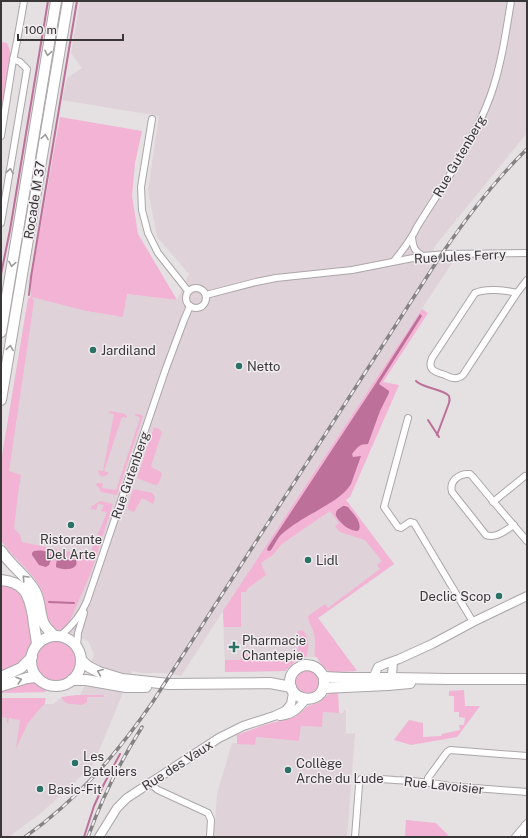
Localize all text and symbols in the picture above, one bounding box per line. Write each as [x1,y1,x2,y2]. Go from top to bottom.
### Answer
scale bar [18,16,123,42]
text: 100 m [24,23,57,37]
one-way arrow [44,50,53,56]
street label: Rue Gutenberg [430,113,489,200]
one-way arrow [40,133,49,140]
street label: Rocade M 37 [21,160,48,240]
one-way arrow [5,168,14,174]
street label: Rue Jules Ferry [414,247,506,266]
one-way arrow [9,261,17,267]
place label: Jardiland [101,343,156,358]
one-way arrow [5,345,14,351]
marker: Jardiland [88,345,98,355]
place label: Netto [247,359,280,374]
marker: Netto [234,361,244,371]
street label: Rue Gutenberg [108,429,152,521]
marker: Ristorante Del Arte [66,520,76,530]
place label: Ristorante Del Arte [40,532,102,562]
place label: Lidl [316,553,339,568]
marker: Lidl [303,555,313,565]
one-way arrow [23,575,30,582]
place label: Declic Scop [420,589,491,604]
marker: Declic Scop [494,591,504,601]
place label: Pharmacie Chantepie [242,633,306,663]
marker: Pharmacie Chantepie [229,642,239,652]
one-way arrow [97,669,104,677]
one-way arrow [15,677,22,685]
street label: Rue des Vaux [139,737,215,794]
place label: Les Bateliers [83,749,137,779]
place label: Collège Arche du Lude [296,756,384,786]
marker: Les Bateliers [70,758,80,768]
marker: Collège Arche du Lude [283,765,293,775]
street label: Rue Lavoisier [403,774,485,797]
place label: Basic-Fit [48,782,102,797]
marker: Basic-Fit [35,784,45,794]

